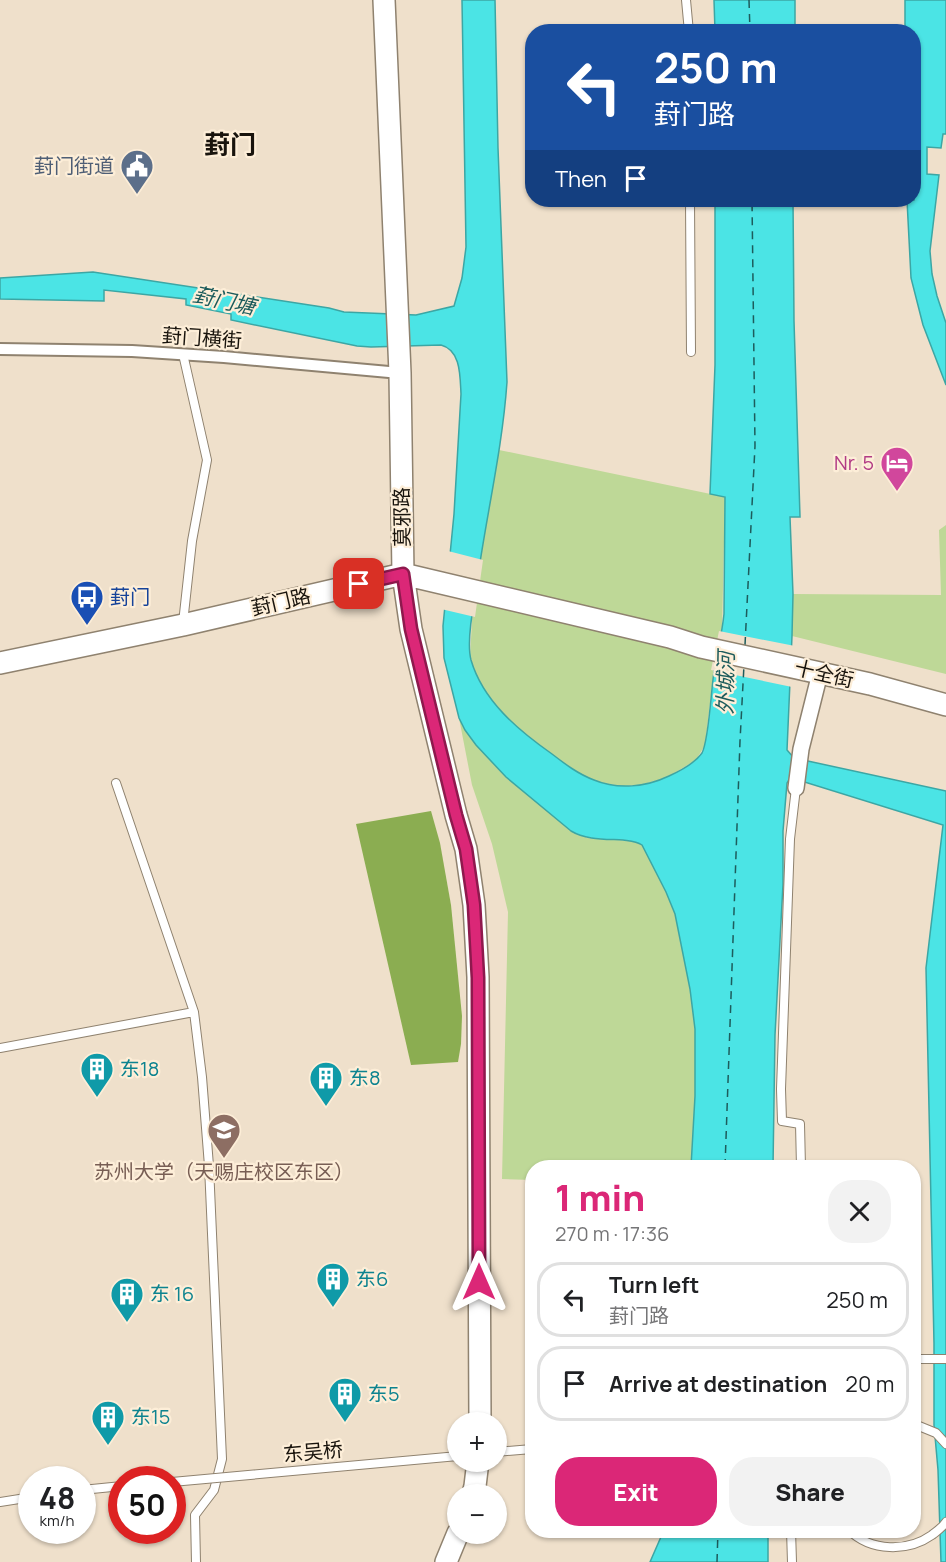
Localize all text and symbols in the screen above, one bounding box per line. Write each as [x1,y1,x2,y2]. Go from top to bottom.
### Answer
text: 250 m [654,38,777,96]
icon: left [555,48,633,126]
text: 葑门路 [654,95,735,132]
district label: 葑门 [204,126,256,162]
public building icon: 葑门街道 [119,148,155,195]
place label: 葑门街道 [34,152,114,179]
icon: arrive [619,162,652,195]
text: Then [555,164,607,194]
water label: 葑门塘 [190,280,261,321]
street label: 葑门横街 [161,321,243,354]
hotel icon: Nr. 5 [879,445,915,492]
place label: Nr. 5 [834,449,874,476]
street label: 莫邪路 [387,487,416,547]
pin [333,558,384,609]
icon: arrive [342,567,375,600]
bus stop icon: 葑门 [69,579,105,626]
street label: 葑门路 [249,582,313,621]
place label: 葑门 [110,583,150,610]
water label: 外城河 [710,647,740,715]
street label: 十全街 [792,654,856,693]
building icon: 东18 [79,1051,115,1098]
place label: 东18 [120,1055,159,1082]
building icon: 东8 [308,1060,344,1107]
place label: 东8 [349,1064,381,1091]
school or university icon: 苏州大学（天赐庄校区东区） [206,1112,242,1159]
place label: 苏州大学（天赐庄校区东区） [94,1158,354,1185]
text: 1 min [555,1173,645,1222]
button: close [828,1180,891,1243]
text: 270 m · 17:36 [555,1220,669,1247]
position arrow [447,1250,511,1314]
building icon: 东6 [315,1261,351,1308]
place label: 东6 [356,1265,388,1292]
text: Turn left [609,1270,699,1300]
building icon: 东 16 [109,1276,145,1323]
place label: 东 16 [150,1280,194,1307]
icon: left [558,1283,591,1316]
text: 250 m [826,1285,888,1315]
text: 葑门路 [609,1302,669,1329]
icon: arrive [558,1367,591,1400]
text: Arrive at destination [609,1369,827,1399]
text: 20 m [845,1369,894,1399]
building icon: 东5 [327,1376,363,1423]
place label: 东5 [368,1380,400,1407]
building icon: 东15 [90,1399,126,1446]
place label: 东15 [131,1403,170,1430]
map controls [447,1412,507,1544]
button: + [447,1412,507,1472]
street label: 东吴桥 [282,1435,344,1468]
button: Exit [555,1457,717,1526]
button: Share [729,1457,891,1526]
speed limit sign: 50 [108,1466,186,1544]
text: 48 [39,1477,75,1518]
button: − [447,1484,507,1544]
text: km/h [40,1510,74,1531]

